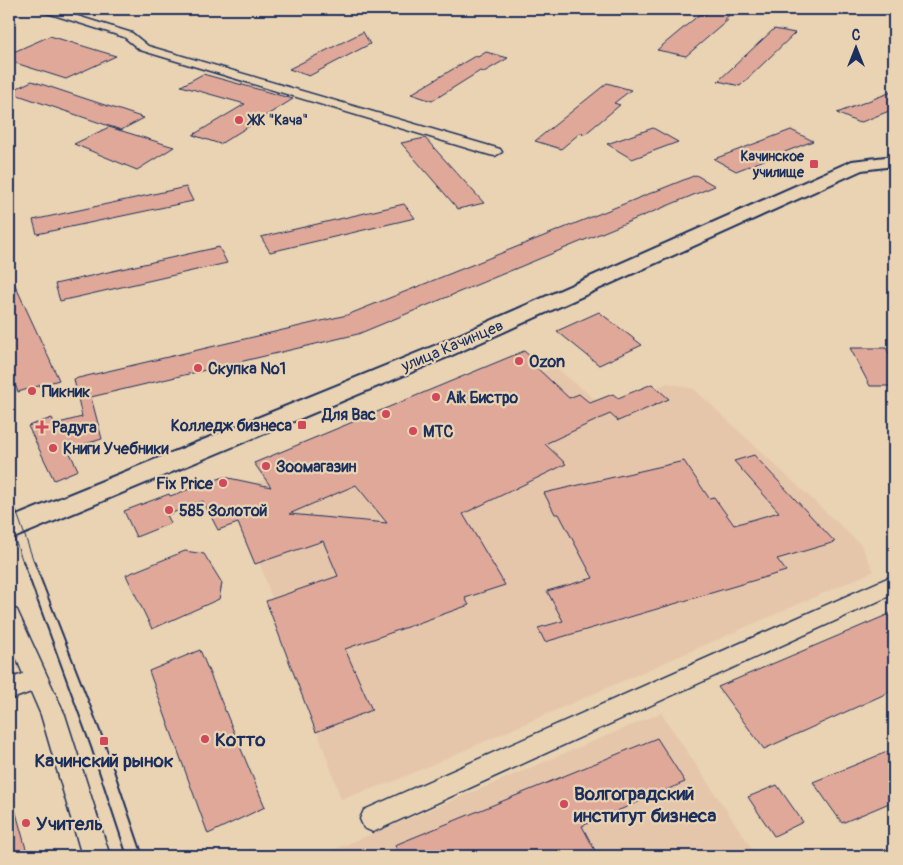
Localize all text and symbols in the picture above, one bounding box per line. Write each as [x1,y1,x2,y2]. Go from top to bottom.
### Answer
north arrow [830,22,880,72]
text: С [852,27,861,44]
place label: ЖК "Кача" [246,112,308,129]
marker: ЖК "Кача" [233,114,245,126]
place label: Качинское училище [740,148,805,181]
marker: Качинское училище [808,158,820,170]
street label: улица Качинцев [397,315,506,377]
place label: Ozon [529,352,565,372]
marker: Ozon [513,355,525,367]
place label: Скупка №1 [208,359,286,379]
marker: Скупка №1 [192,362,204,374]
place label: Пикник [42,382,90,402]
marker: Пикник [26,385,38,397]
place label: Aik Бистро [446,388,518,408]
marker: Aik Бистро [430,391,442,403]
place label: Для Вас [321,405,376,425]
marker: Для Вас [380,408,392,420]
place label: Колледж бизнеса [171,416,293,436]
place label: Радуга [52,418,97,438]
marker: Колледж бизнеса [296,419,308,431]
marker: Радуга [36,421,48,433]
place label: МТС [423,422,453,442]
marker: МТС [407,425,419,437]
place label: Книги Учебники [63,439,169,459]
marker: Книги Учебники [47,442,59,454]
place label: Зоомагазин [276,457,356,477]
marker: Зоомагазин [260,460,272,472]
place label: Fix Price [156,474,214,494]
marker: Fix Price [217,477,229,489]
place label: 585 Золотой [179,501,268,521]
marker: 585 Золотой [163,504,175,516]
place label: Котто [215,728,266,752]
marker: Котто [199,733,211,745]
marker: Качинский рынок [98,735,110,747]
place label: Качинский рынок [34,749,174,773]
place label: Волгоградский институт бизнеса [573,782,716,828]
marker: Волгоградский институт бизнеса [558,798,570,810]
place label: Учитель [36,812,103,836]
marker: Учитель [20,817,32,829]

